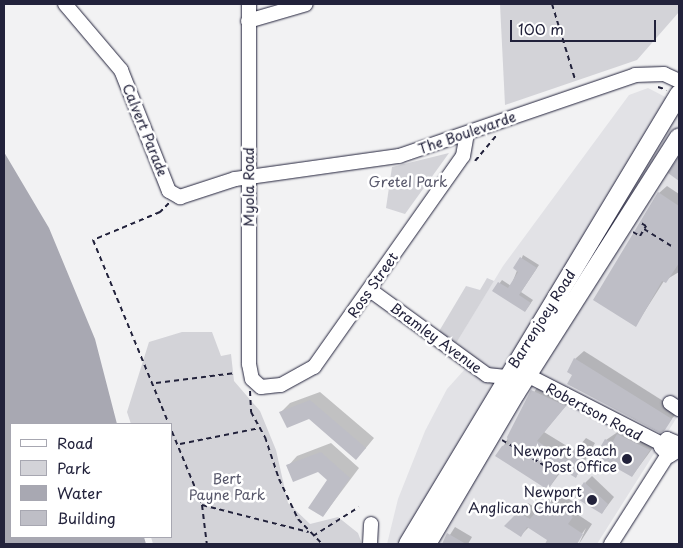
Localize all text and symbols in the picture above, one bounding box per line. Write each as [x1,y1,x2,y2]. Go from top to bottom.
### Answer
scale bar [513,10,659,42]
text: 100 m [518,17,564,40]
street label: Calvert Parade [118,80,172,180]
street label: The Boulevarde [415,108,519,158]
street label: Myola Road [241,147,257,227]
park label: Gretel Park [369,174,447,190]
street label: Ross Street [344,249,402,321]
street label: Barrenjoey Road [505,267,579,371]
street label: Bramley Avenue [387,299,485,377]
street label: Robertson Road [543,380,645,444]
legend [10,423,172,538]
text: Road [57,431,93,454]
place label: Newport Beach Post Office [513,443,617,476]
marker: Newport Beach Post Office [621,453,633,465]
text: Park [57,456,91,479]
park label: Bert Payne Park [189,471,265,504]
text: Water [57,481,102,504]
place label: Newport Anglican Church [469,484,582,516]
marker: Newport Anglican Church [586,494,598,506]
text: Building [57,506,116,529]

